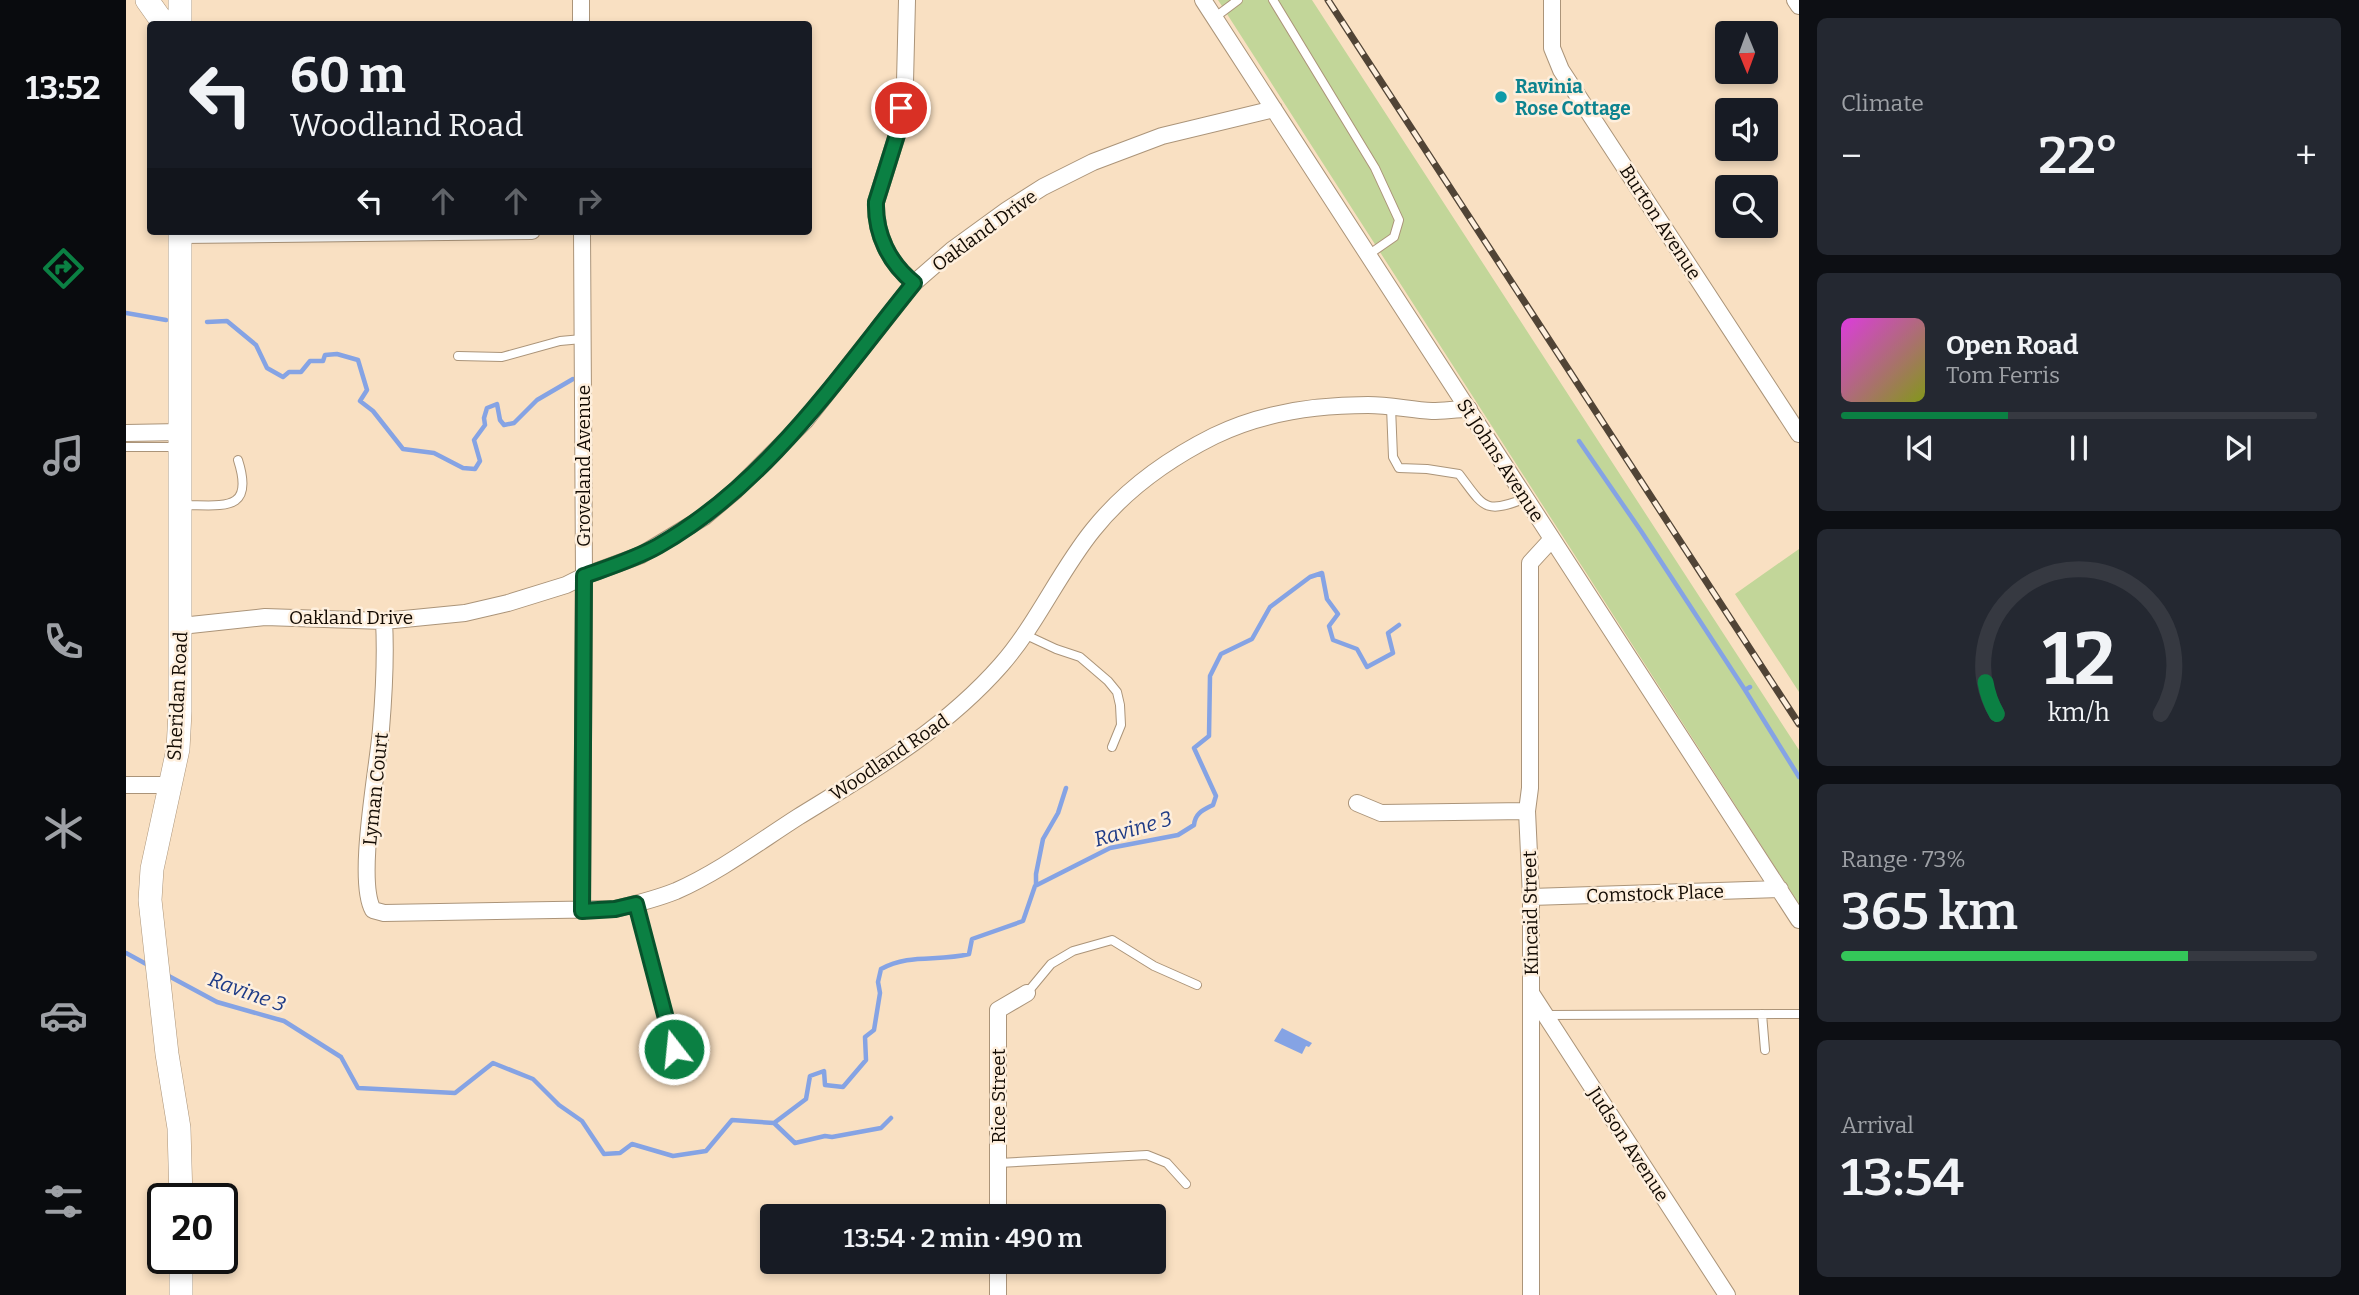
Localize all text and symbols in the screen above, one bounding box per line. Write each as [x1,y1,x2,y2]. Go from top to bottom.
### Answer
north arrow [1715,21,1778,84]
map controls [1715,21,1778,238]
text: 60 m [290,46,406,105]
icon: left [175,49,266,140]
text: 13:52 [26,69,100,107]
place label: Ravinia Rose Cottage [1515,75,1631,120]
pin [871,78,931,138]
icon: arrive [882,89,920,127]
marker: Ravinia Rose Cottage [1493,89,1509,105]
text: Climate [1841,89,1924,117]
button: sound [1715,98,1778,161]
text: Woodland Road [290,106,523,144]
text: 22° [2038,124,2119,187]
text: − [1841,133,1862,179]
text: + [2295,133,2317,179]
street label: Burton Avenue [1615,161,1706,284]
button: search [1715,175,1778,238]
icon: left [351,182,389,220]
icon: ahead [424,182,462,220]
icon: ahead [497,182,535,220]
icon: right [570,182,608,220]
street label: Oakland Drive [927,185,1041,276]
icon: directions [39,244,88,293]
text: Open Road [1946,330,2078,361]
text: Tom Ferris [1946,361,2060,389]
street label: Groveland Avenue [572,385,595,547]
street label: St Johns Avenue [1452,394,1549,526]
icon: previous [1901,429,1939,467]
icon: pause [2060,429,2098,467]
icon: next [2219,429,2257,467]
icon: music [39,431,88,480]
street label: Oakland Drive [289,606,413,629]
text: 12 [2043,616,2115,703]
icon: phone [39,617,88,666]
street label: Sheridan Road [163,631,192,761]
text: km/h [2048,697,2110,727]
street label: Woodland Road [825,709,953,806]
street label: Lyman Court [358,731,393,847]
icon: climate [39,804,88,853]
water label: Ravine 3 [1091,805,1175,853]
text: Range · 73% [1841,845,1966,873]
street label: Kincaid Street [1518,850,1543,976]
street label: Comstock Place [1586,880,1724,907]
text: 365 km [1841,880,2018,943]
water label: Ravine 3 [205,966,289,1018]
icon: car [39,991,88,1040]
position arrow [637,1012,711,1086]
street label: Rice Street [987,1048,1010,1144]
street label: Judson Avenue [1583,1082,1674,1206]
text: Arrival [1841,1111,1914,1139]
text: 13:54 [1841,1146,1964,1209]
icon: filters [39,1177,88,1226]
speed limit sign: 20 [147,1183,238,1274]
text: 13:54 · 2 min · 490 m [844,1223,1082,1254]

